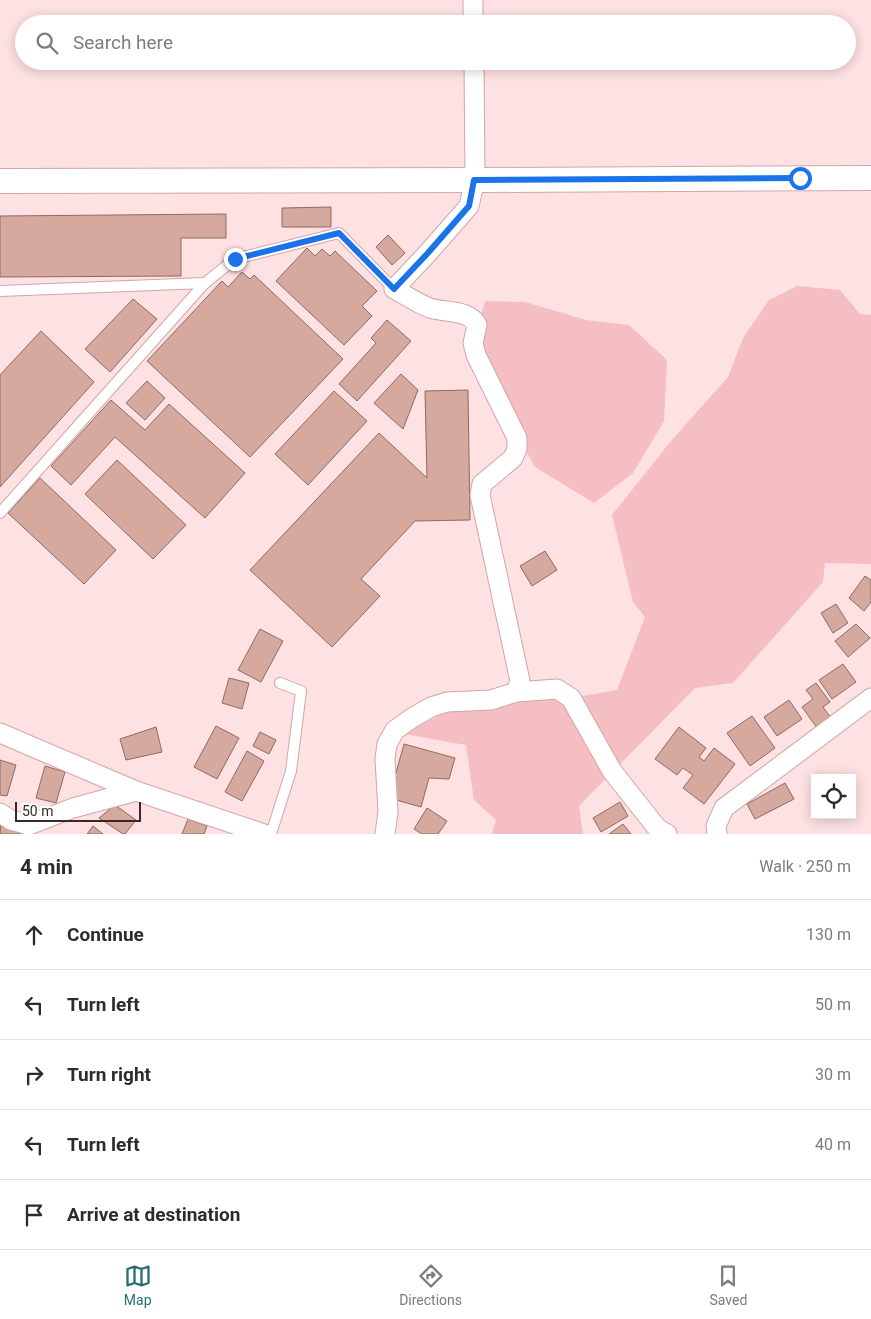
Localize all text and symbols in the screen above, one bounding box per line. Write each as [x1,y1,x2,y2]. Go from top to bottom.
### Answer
search box [15,15,856,70]
icon: search [33,29,61,57]
text: Search here [73,31,173,54]
route start [789,167,812,190]
route end [224,248,247,271]
map controls [811,774,856,819]
button: locate [811,774,856,819]
scale bar [15,799,141,822]
text: 50 m [22,803,54,819]
text: 4 min [20,855,73,879]
text: Walk · 250 m [759,857,851,876]
icon: ahead [20,921,48,949]
text: Continue [67,923,144,946]
text: 130 m [806,925,851,944]
icon: left [20,991,48,1019]
text: Turn left [67,993,140,1016]
text: 50 m [815,995,851,1014]
icon: right [20,1061,48,1089]
text: Turn right [67,1063,151,1086]
text: 30 m [815,1065,851,1084]
icon: left [20,1131,48,1159]
text: Turn left [67,1133,140,1156]
text: 40 m [815,1135,851,1154]
icon: arrive [20,1201,48,1229]
text: Arrive at destination [67,1203,240,1226]
tab: Map [124,1262,152,1308]
tab: Directions [399,1262,462,1308]
tab: Saved [709,1262,747,1308]

